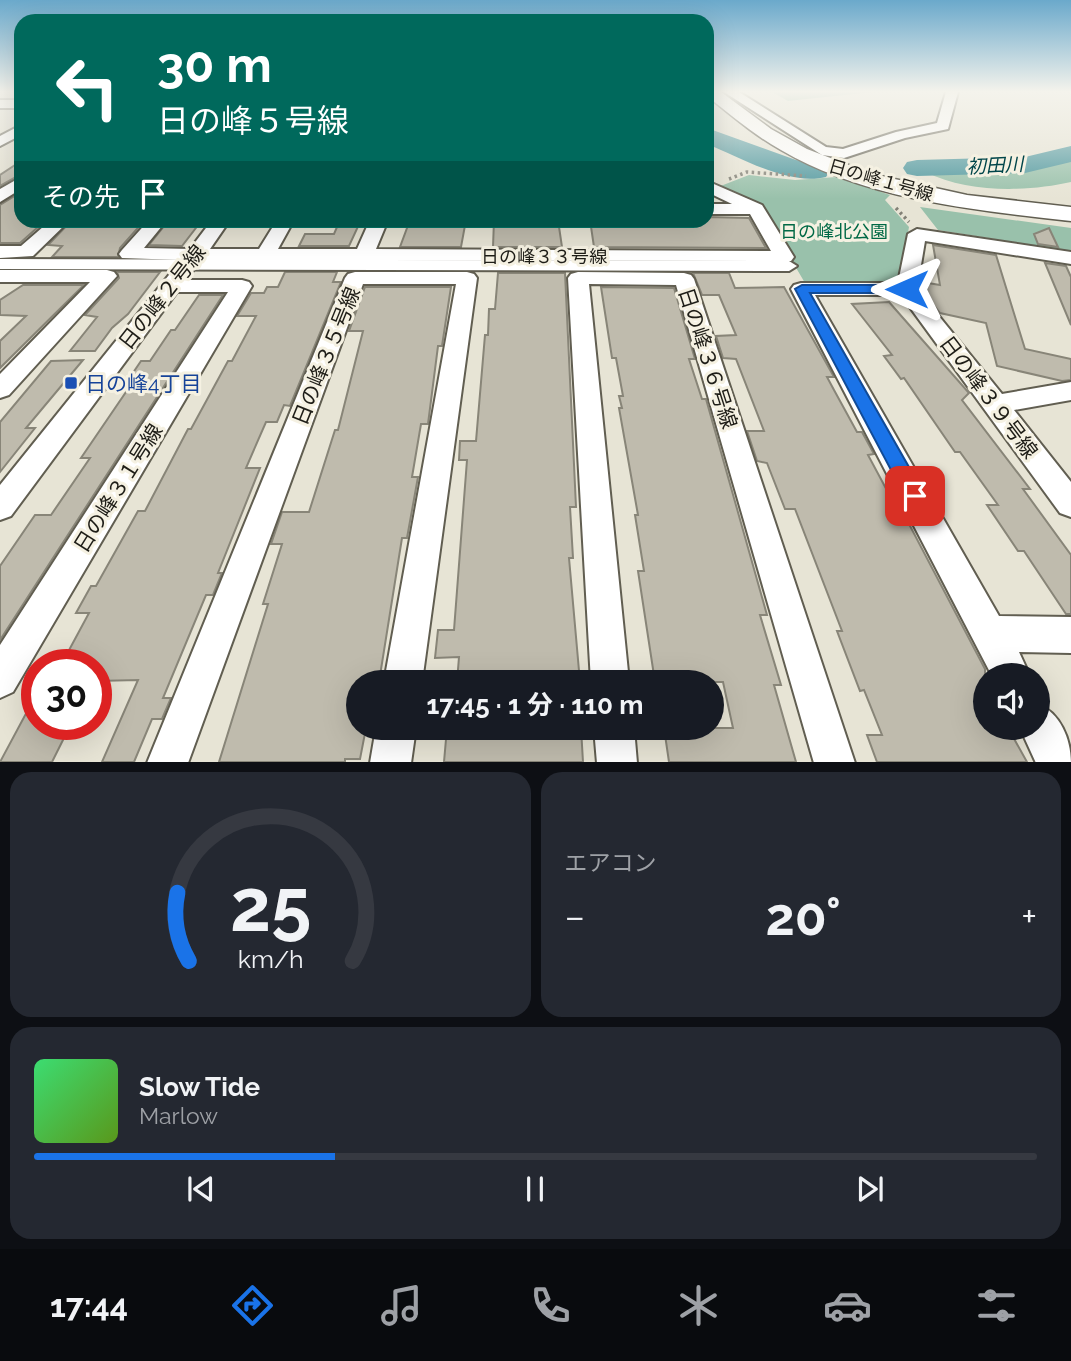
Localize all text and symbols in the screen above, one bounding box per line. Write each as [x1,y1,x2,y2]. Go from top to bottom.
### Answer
text: 30 m [157,36,272,93]
icon: left [42,42,133,133]
text: 日の峰５号線 [157,102,349,139]
water label: 初田川 [966,152,1026,177]
street label: 日の峰１号線 [826,155,936,205]
icon: arrive [134,175,172,213]
text: その先 [42,182,120,212]
park label: 日の峰北公園 [780,221,888,242]
street label: 日の峰２号線 [113,240,211,354]
street label: 日の峰３３号線 [481,246,607,267]
position arrow [870,252,944,326]
street label: 日の峰３５号線 [287,283,365,429]
street label: 日の峰３６号線 [673,284,743,432]
street label: 日の峰３９号線 [935,331,1043,463]
place label: 日の峰4丁目 [85,371,201,396]
marker: 日の峰4丁目 [63,375,79,391]
street label: 日の峰３１号線 [68,419,168,557]
pin [885,466,945,526]
icon: arrive [896,477,934,515]
speed limit sign: 30 [21,649,112,740]
map controls [973,663,1050,740]
button: sound [973,663,1050,740]
text: 17:45 · 1 分 · 110 m [427,690,643,720]
text: エアコン [565,849,657,876]
text: 25 [230,863,311,948]
text: 20° [765,886,841,947]
text: − [565,894,585,939]
text: + [1021,894,1037,939]
text: km/h [237,943,303,973]
text: Slow Tide [139,1072,260,1102]
text: Marlow [139,1102,218,1129]
icon: previous [182,1170,220,1208]
icon: pause [516,1170,554,1208]
icon: next [851,1170,889,1208]
icon: directions [228,1281,277,1330]
icon: music [377,1281,426,1330]
icon: phone [526,1281,575,1330]
icon: climate [674,1281,723,1330]
icon: car [823,1281,872,1330]
icon: filters [972,1281,1021,1330]
text: 17:44 [50,1287,128,1324]

